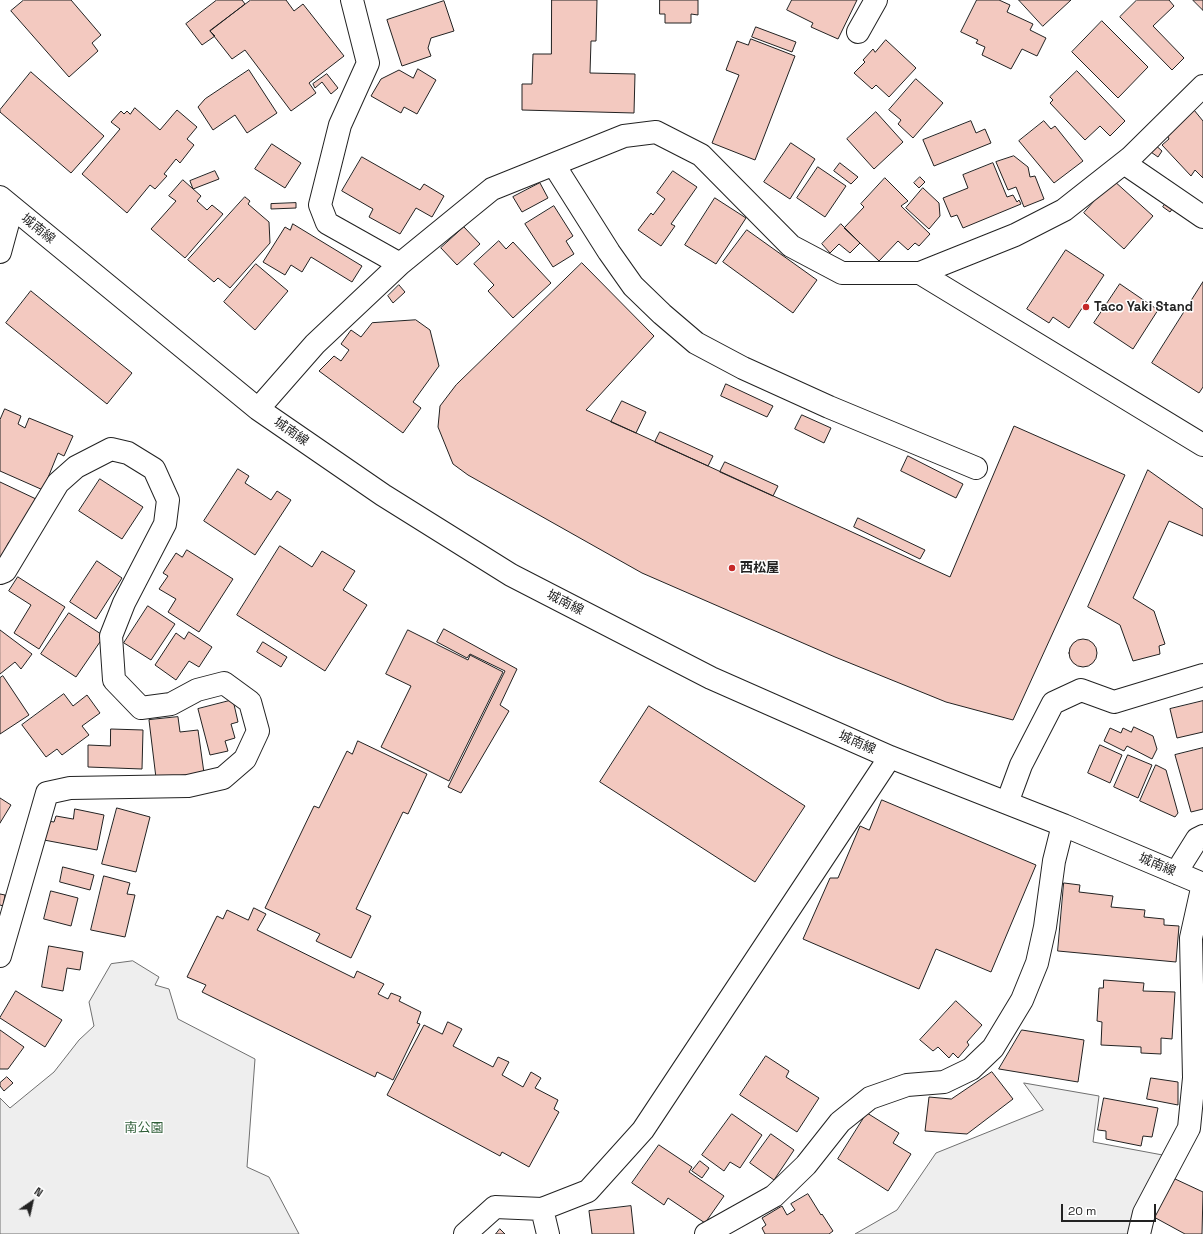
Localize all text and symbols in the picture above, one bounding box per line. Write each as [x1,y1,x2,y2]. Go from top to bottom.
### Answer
street label: 城南線 [18,211,58,247]
place label: Taco Yaki Stand [1094,299,1193,315]
marker: Taco Yaki Stand [1081,302,1091,312]
street label: 城南線 [271,414,311,450]
place label: 西松屋 [740,560,779,576]
marker: 西松屋 [727,563,737,573]
street label: 城南線 [544,587,586,619]
street label: 城南線 [836,728,878,758]
street label: 城南線 [1136,850,1178,880]
park label: 南公園 [125,1120,163,1136]
north arrow [12,1182,52,1222]
text: N [32,1184,46,1200]
scale bar [1063,1196,1158,1222]
text: 20 m [1068,1203,1096,1219]

